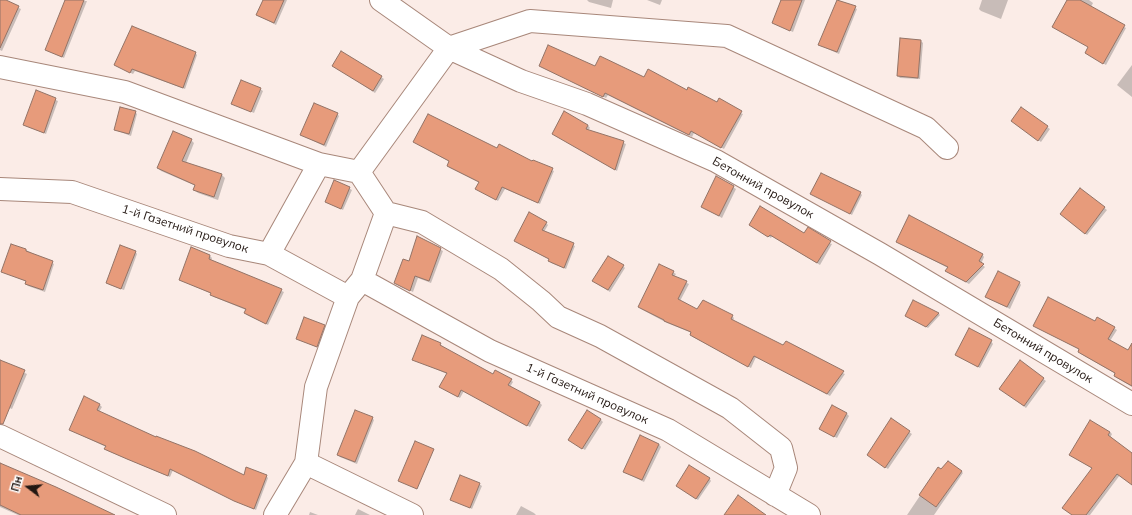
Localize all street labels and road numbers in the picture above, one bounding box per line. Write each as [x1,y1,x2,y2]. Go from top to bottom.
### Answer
street label: Бетонний провулок [710,154,816,222]
street label: 1-й Газетний провулок [120,202,250,256]
street label: Бетонний провулок [991,316,1095,386]
street label: 1-й Газетний провулок [524,360,650,428]

